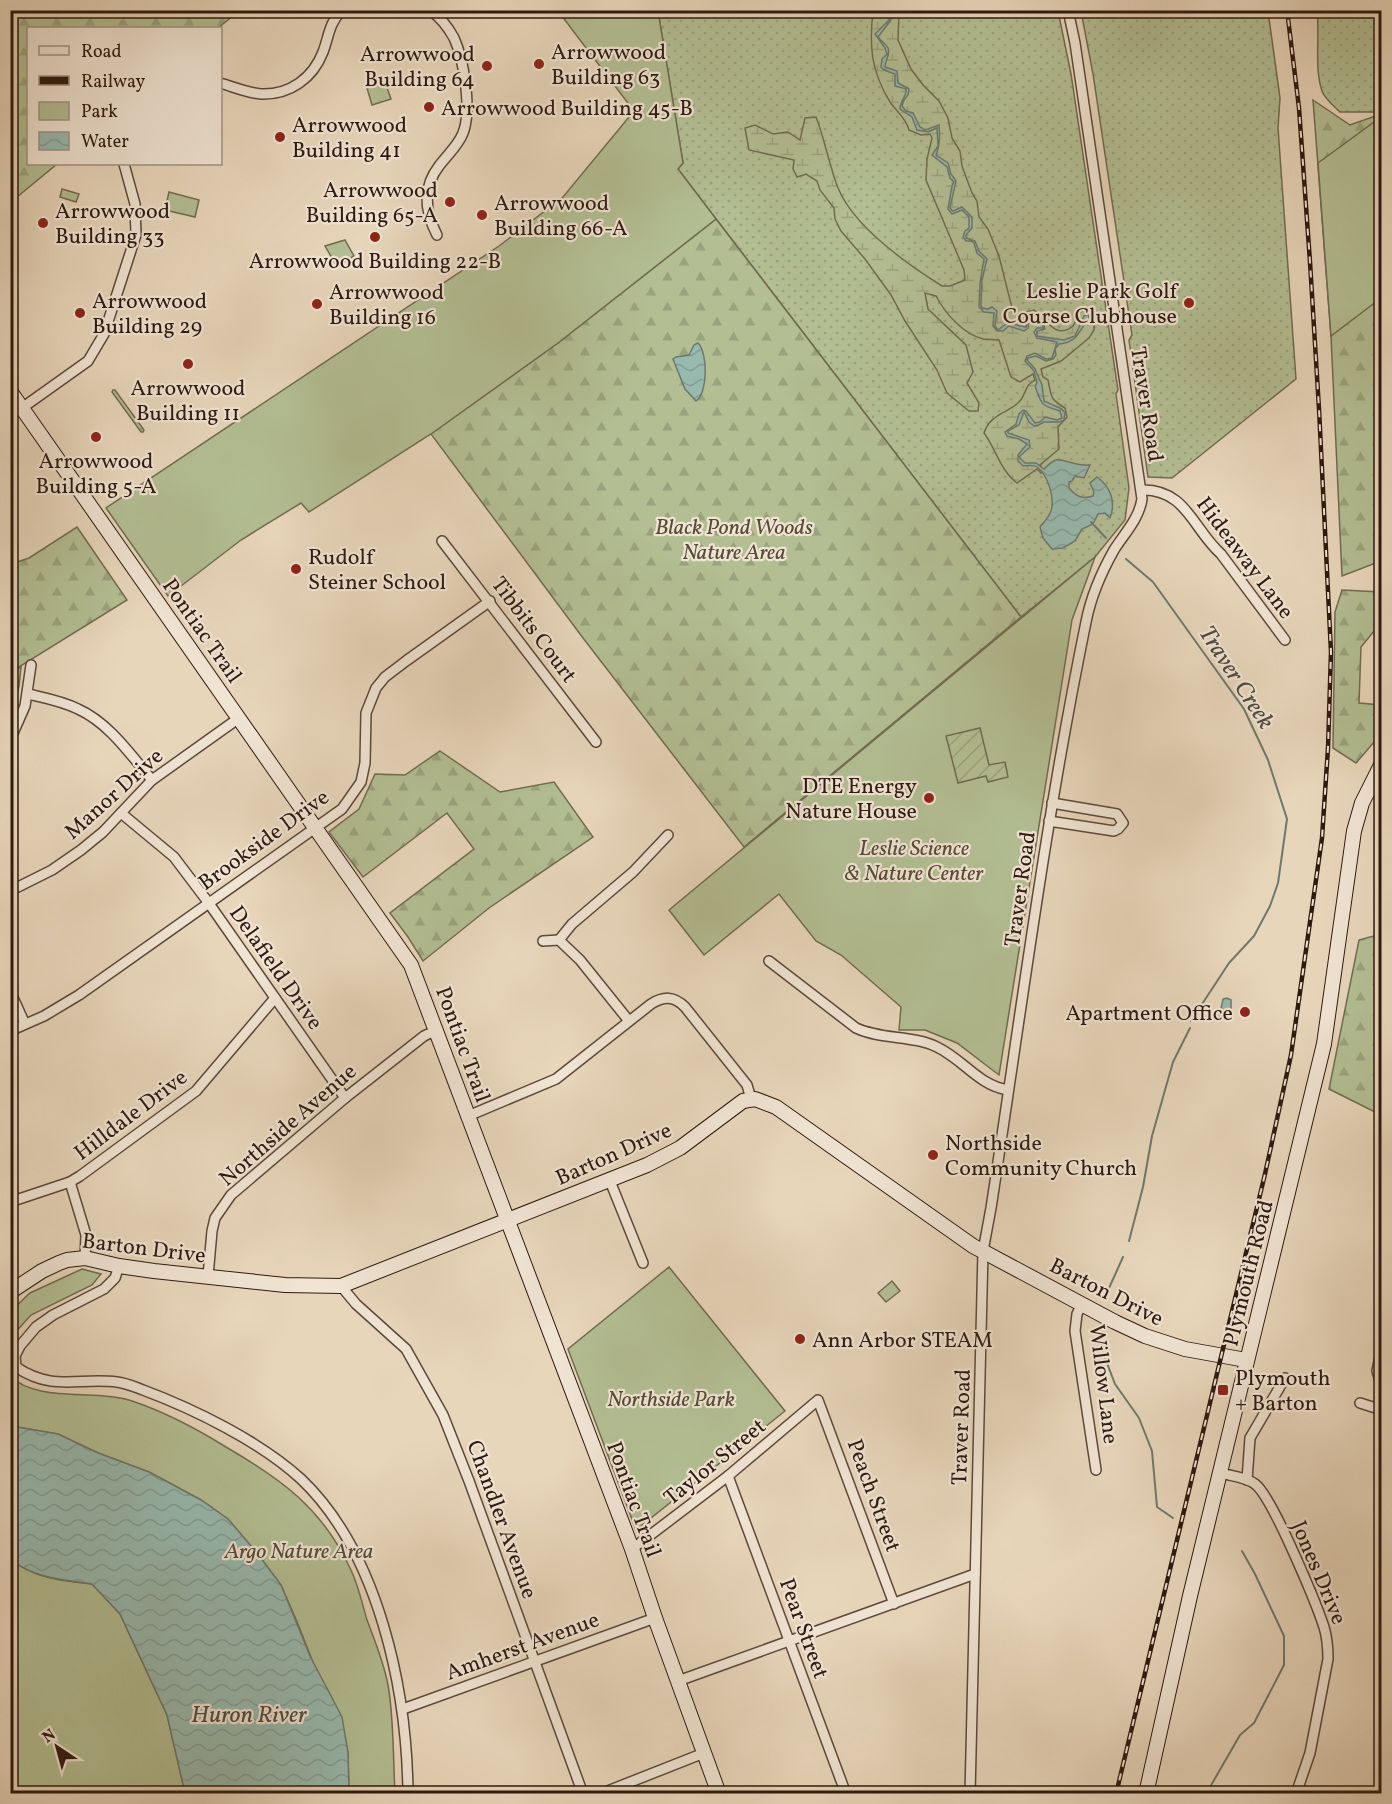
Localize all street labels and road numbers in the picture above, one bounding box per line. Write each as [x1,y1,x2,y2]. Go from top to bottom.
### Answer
street label: Traver Road [1121,344,1170,464]
street label: Hideaway Lane [1188,491,1300,626]
street label: Tibbits Court [483,571,583,690]
street label: Pontiac Trail [153,573,248,690]
street label: Manor Drive [58,742,171,848]
street label: Brookside Drive [193,783,336,899]
street label: Traver Road [998,829,1045,949]
street label: Delafield Drive [221,900,329,1037]
street label: Pontiac Trail [426,983,497,1107]
street label: Northside Avenue [213,1057,364,1194]
street label: Hilldale Drive [68,1063,195,1169]
street label: Barton Drive [551,1116,677,1195]
street label: Plymouth Road [1216,1197,1283,1350]
street label: Barton Drive [80,1227,207,1272]
street label: Barton Drive [1043,1251,1168,1335]
street label: Willow Lane [1080,1323,1125,1446]
street label: Traver Road [945,1368,980,1486]
street label: Taylor Street [658,1412,773,1514]
street label: Peach Street [838,1435,908,1557]
street label: Chandler Avenue [458,1436,544,1603]
street label: Pontiac Trail [597,1438,668,1562]
street label: Jones Drive [1282,1516,1353,1630]
street label: Pear Street [770,1574,835,1684]
street label: Amherst Avenue [442,1605,604,1689]

